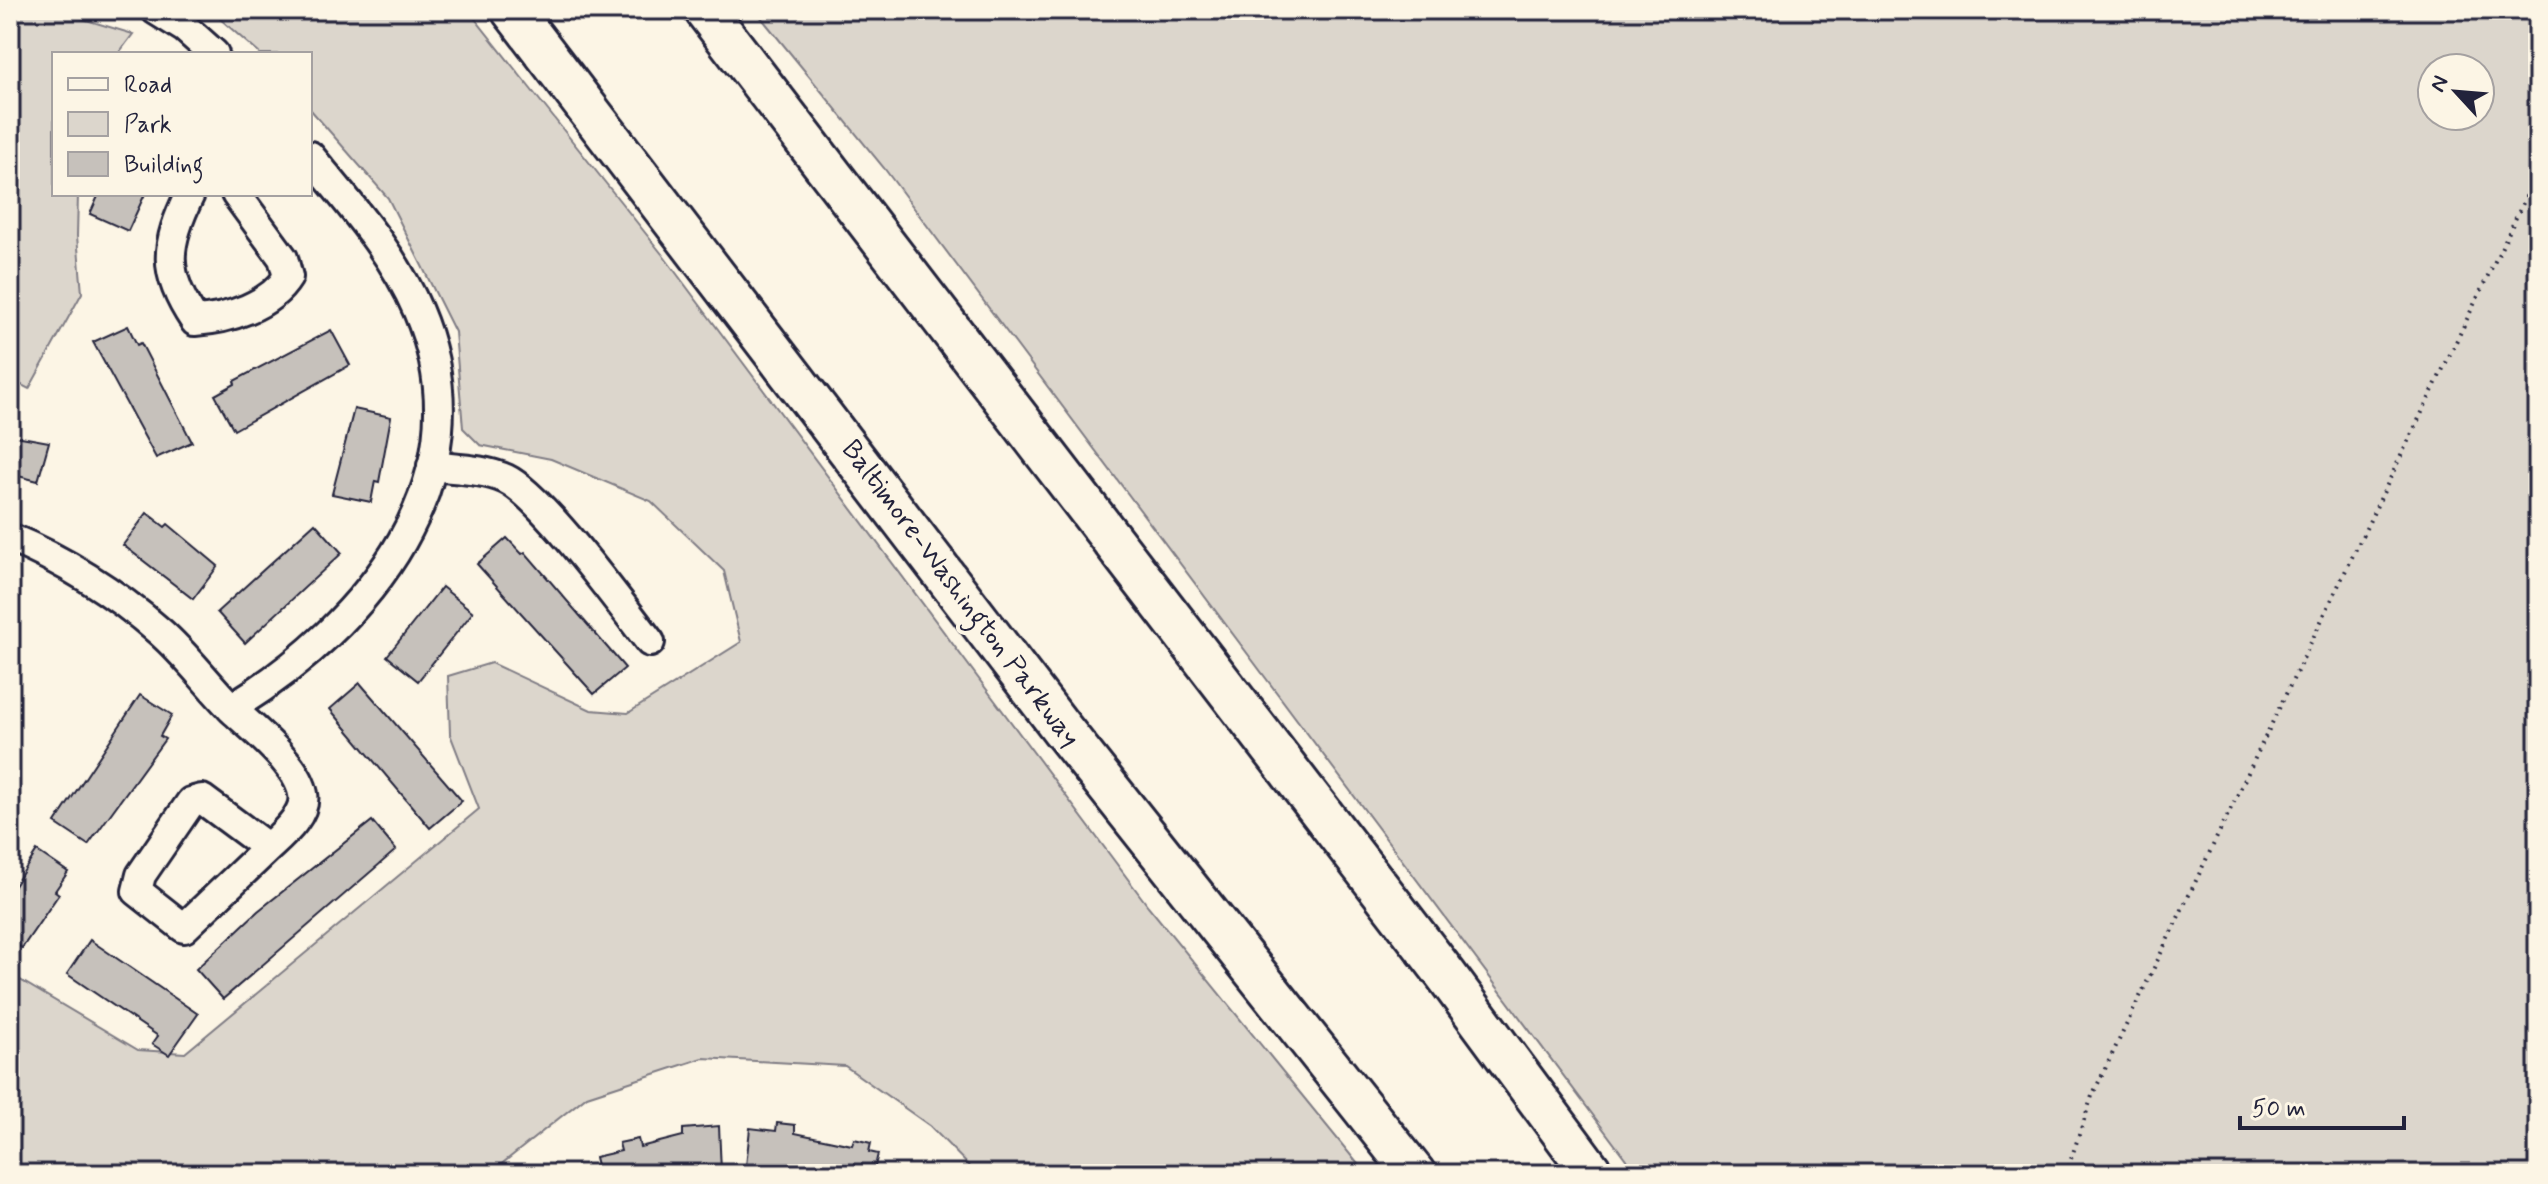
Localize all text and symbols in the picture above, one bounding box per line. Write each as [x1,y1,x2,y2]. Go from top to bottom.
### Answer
legend [52,52,312,196]
north arrow [2416,52,2496,132]
text: Road [124,70,172,101]
text: N [2424,71,2456,97]
text: Park [124,110,172,141]
text: Building [124,150,204,184]
street label: Baltimore-Washington Parkway [830,433,1088,757]
scale bar [2240,1080,2404,1130]
text: 50 m [2252,1094,2306,1125]

